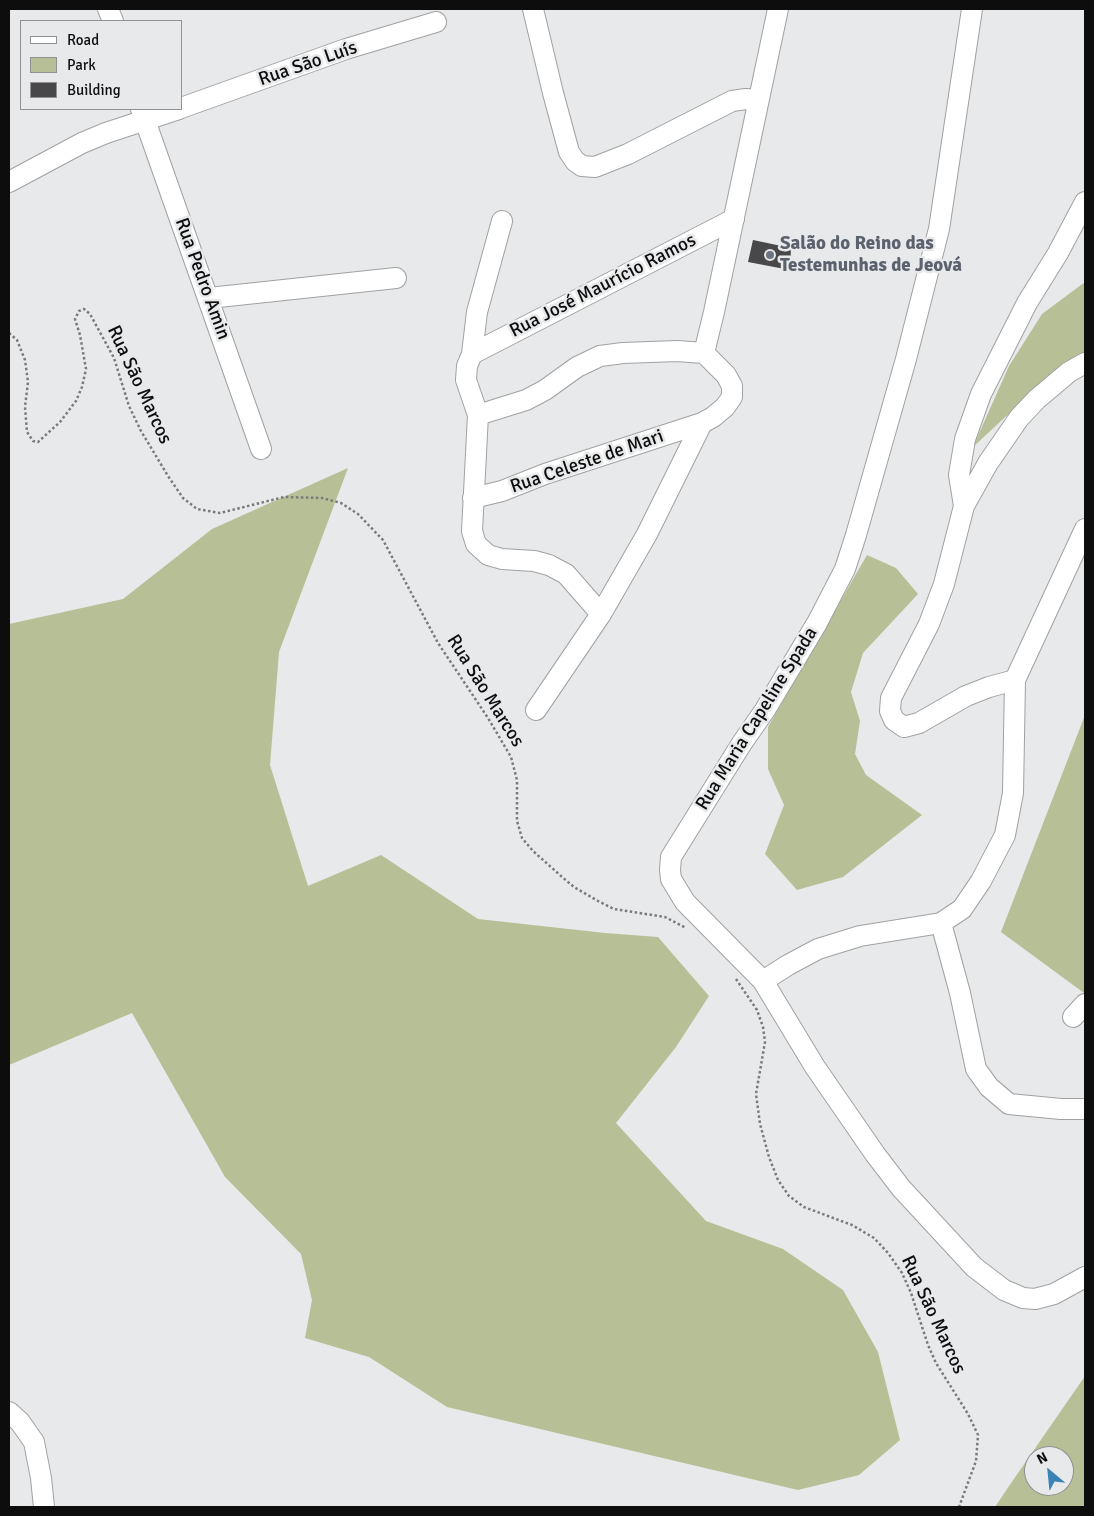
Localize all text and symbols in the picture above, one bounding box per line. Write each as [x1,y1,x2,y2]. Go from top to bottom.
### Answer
legend [20,20,182,110]
text: Road [67,31,99,49]
street label: Rua São Luís [256,37,360,91]
text: Park [67,56,96,74]
text: Building [67,81,121,99]
street label: Rua Pedro Amin [169,215,235,343]
street label: Rua José Maurício Ramos [506,229,700,343]
place label: Salão do Reino das Testemunhas de Jeová [780,233,962,277]
marker: Salão do Reino das Testemunhas de Jeová [764,249,776,261]
street label: Rua São Marcos [102,322,176,448]
street label: Rua Celeste de Mari [507,425,667,499]
street label: Rua Maria Capeline Spada [691,623,823,815]
street label: Rua São Marcos [441,631,529,751]
street label: Rua São Marcos [896,1252,970,1378]
north arrow [1024,1446,1074,1496]
text: N [1034,1448,1050,1468]

